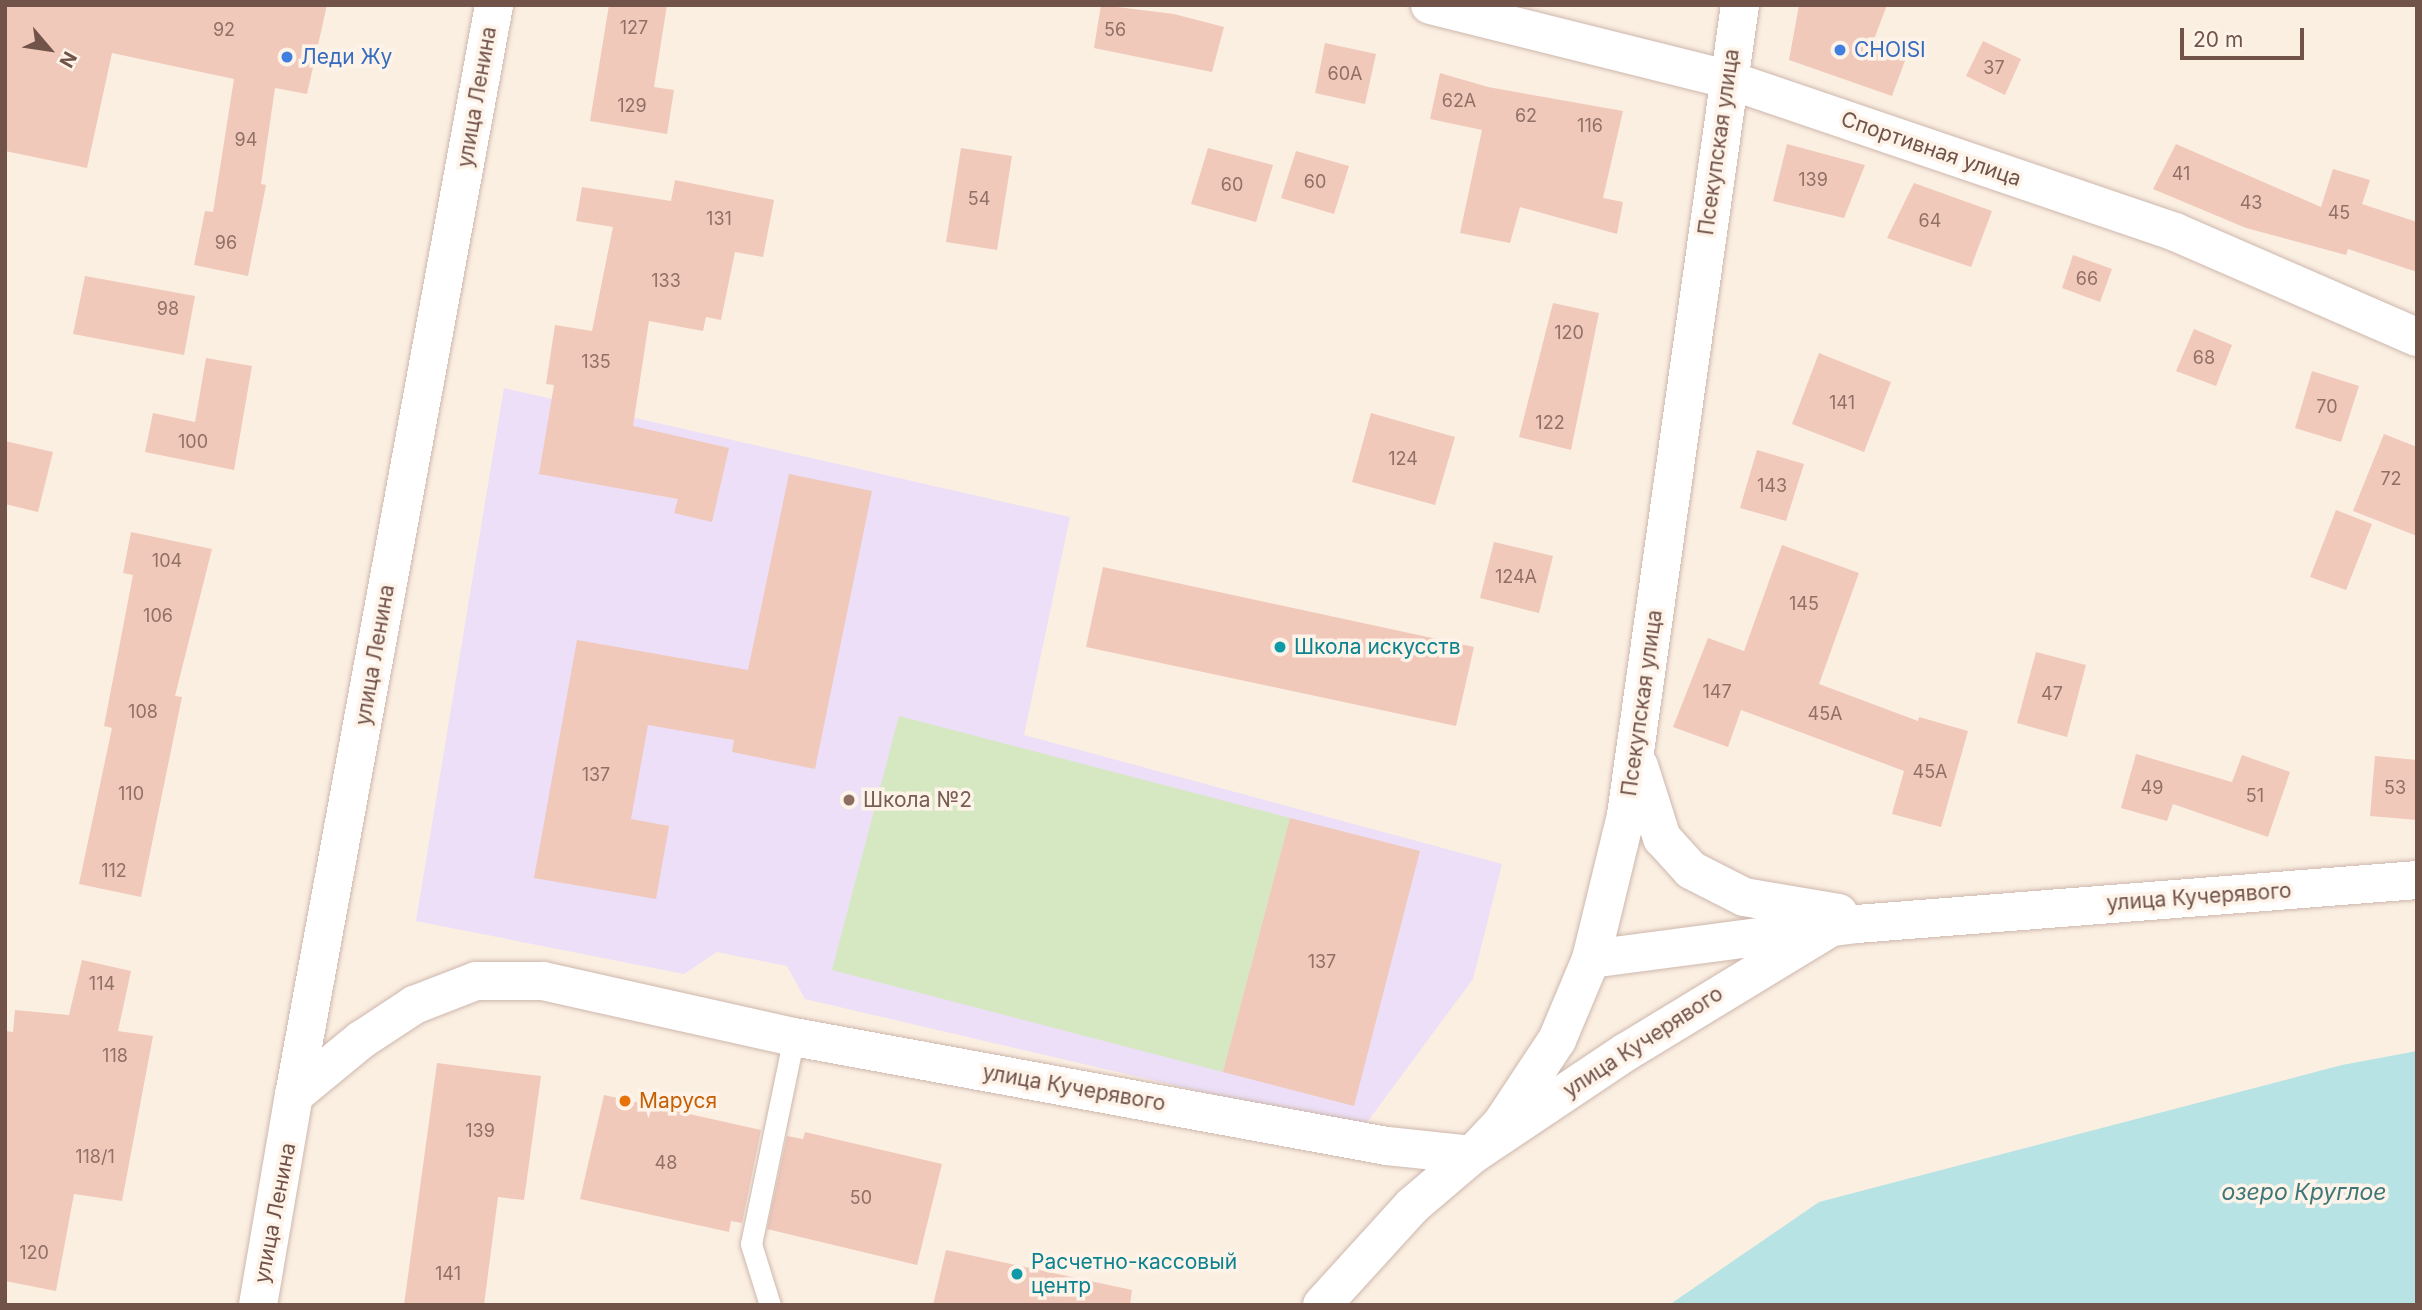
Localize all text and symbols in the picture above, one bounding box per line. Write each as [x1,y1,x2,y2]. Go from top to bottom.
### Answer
north arrow [14,14,84,84]
scale bar [2184,14,2308,58]
house number: 127 [620,17,648,39]
house number: 92 [213,19,235,41]
house number: 56 [1104,19,1126,41]
street label: улица Ленина [452,25,502,169]
text: 20 m [2193,27,2243,52]
place label: CHOISI [1854,37,1926,63]
marker: CHOISI [1832,42,1848,58]
place label: Леди Жу [301,44,392,70]
street label: Псекупская улица [1693,47,1745,237]
text: N [54,48,81,71]
marker: Леди Жу [279,49,295,65]
house number: 37 [1983,57,2005,79]
house number: 60А [1328,63,1362,85]
house number: 62А [1442,90,1476,112]
house number: 129 [617,95,647,117]
house number: 62 [1515,105,1537,127]
street label: Спортивная улица [1838,106,2024,192]
house number: 116 [1577,115,1603,137]
house number: 94 [235,129,257,151]
house number: 41 [2172,163,2190,185]
house number: 139 [1798,169,1828,191]
house number: 60 [1304,171,1326,193]
house number: 60 [1221,174,1243,196]
house number: 54 [968,188,990,210]
house number: 43 [2240,192,2262,214]
house number: 45 [2328,202,2350,224]
house number: 131 [706,208,732,230]
house number: 64 [1919,210,1941,232]
house number: 96 [215,232,237,254]
house number: 66 [2076,268,2098,290]
house number: 133 [651,270,681,292]
house number: 98 [157,298,179,320]
house number: 120 [1554,322,1584,344]
house number: 68 [2193,347,2215,369]
house number: 135 [581,351,611,373]
house number: 141 [1829,392,1855,414]
house number: 70 [2316,396,2338,418]
house number: 122 [1535,412,1565,434]
house number: 100 [178,431,208,453]
house number: 124 [1388,448,1418,470]
house number: 72 [2380,468,2402,490]
house number: 143 [1757,475,1787,497]
house number: 104 [152,550,182,572]
house number: 124А [1495,566,1537,588]
street label: улица Ленина [350,583,400,727]
house number: 145 [1789,593,1819,615]
house number: 106 [143,605,173,627]
street label: Псекупская улица [1616,608,1668,798]
place label: Школа искусств [1294,634,1461,660]
marker: Школа искусств [1272,639,1288,655]
house number: 147 [1702,681,1732,703]
house number: 47 [2041,683,2063,705]
house number: 108 [128,701,158,723]
house number: 45А [1808,703,1842,725]
house number: 45А [1913,761,1947,783]
house number: 137 [582,764,610,786]
house number: 49 [2141,777,2163,799]
house number: 53 [2384,777,2406,799]
house number: 110 [118,783,144,805]
house number: 51 [2246,785,2264,807]
place label: Школа №2 [863,787,972,813]
marker: Школа №2 [841,792,857,808]
house number: 112 [101,860,127,882]
street label: улица Кучерявого [2106,878,2292,916]
house number: 137 [1308,951,1336,973]
house number: 114 [89,973,115,995]
street label: улица Кучерявого [1558,981,1728,1103]
house number: 118 [102,1045,128,1067]
street label: улица Кучерявого [981,1060,1167,1116]
place label: Маруся [639,1088,717,1114]
marker: Маруся [617,1093,633,1109]
house number: 139 [465,1120,495,1142]
street label: улица Ленина [249,1141,301,1285]
house number: 118/1 [75,1146,115,1168]
house number: 48 [655,1152,677,1174]
water label: озеро Круглое [2221,1178,2387,1206]
house number: 50 [850,1187,872,1209]
house number: 120 [19,1242,49,1264]
place label: Расчетно-кассовый центр [1031,1249,1237,1299]
house number: 141 [435,1263,461,1285]
marker: Расчетно-кассовый центр [1009,1266,1025,1282]

